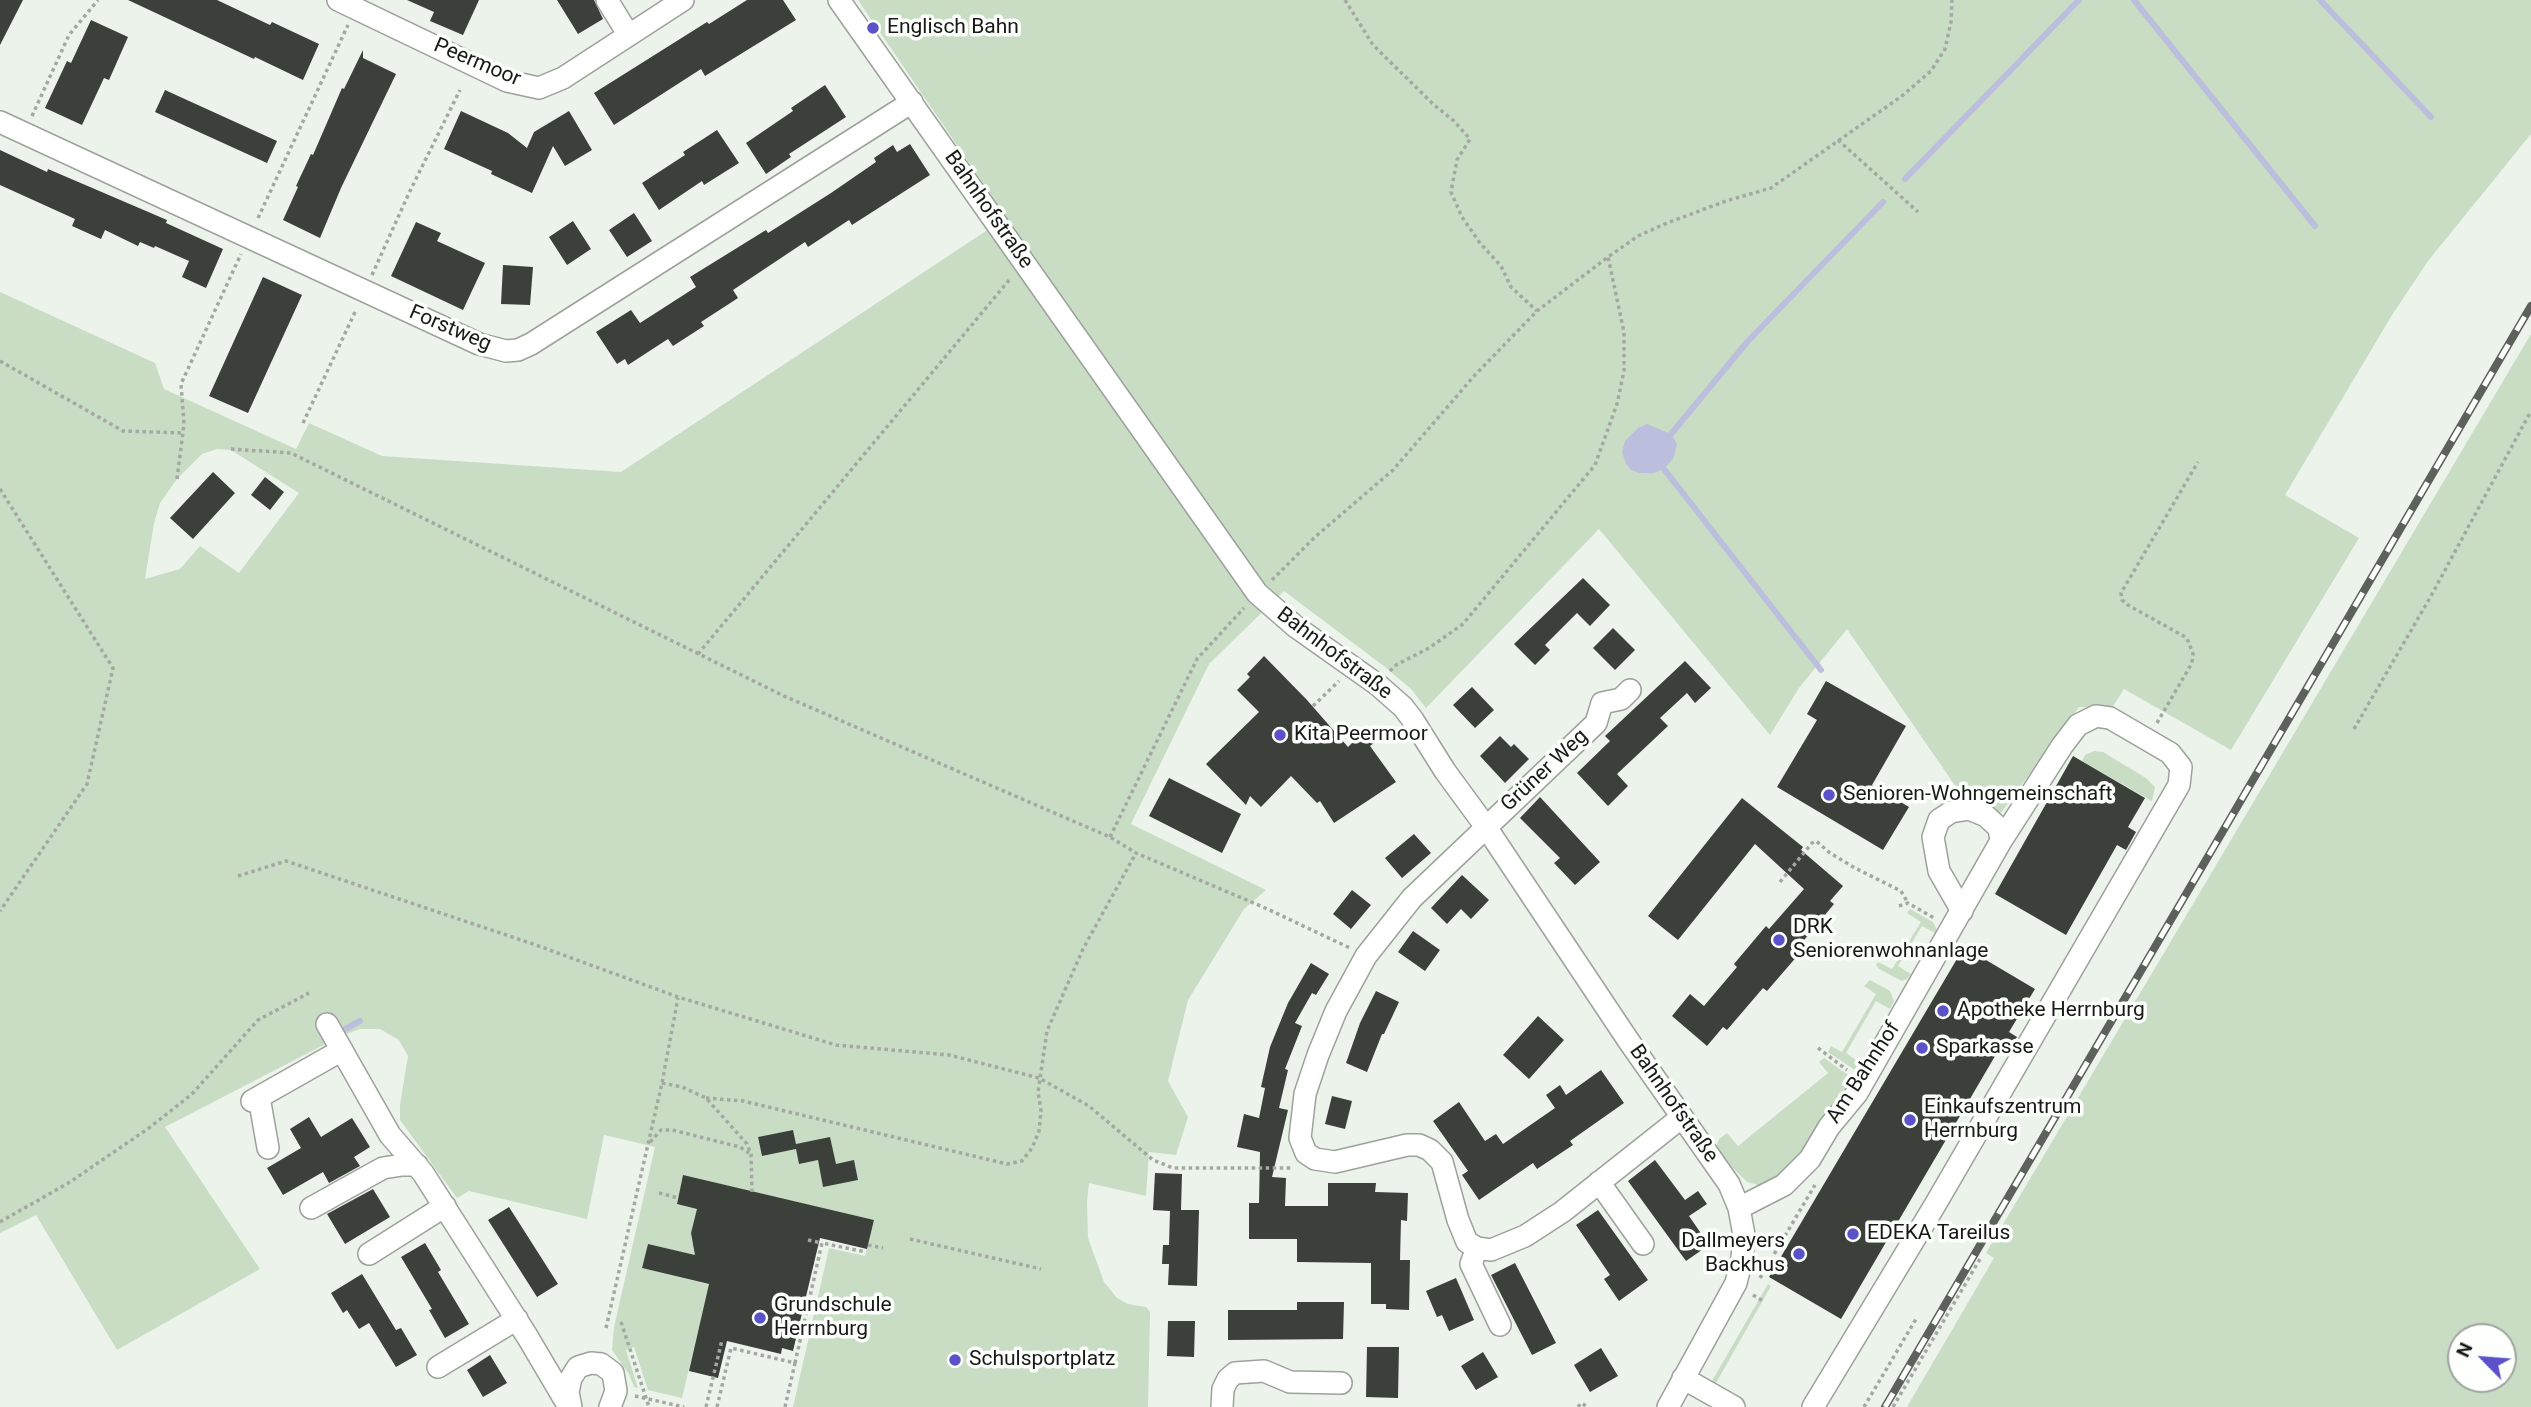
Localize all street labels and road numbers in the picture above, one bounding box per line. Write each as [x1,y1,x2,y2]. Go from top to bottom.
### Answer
street label: Peermoor [430,33,524,93]
street label: Bahnhofstraße [938,146,1038,274]
street label: Forstweg [405,300,495,358]
street label: Bahnhofstraße [1271,602,1397,706]
street label: Grüner Weg [1496,725,1594,817]
street label: Am Bahnhof [1822,1018,1906,1128]
street label: Bahnhofstraße [1623,1040,1723,1168]

